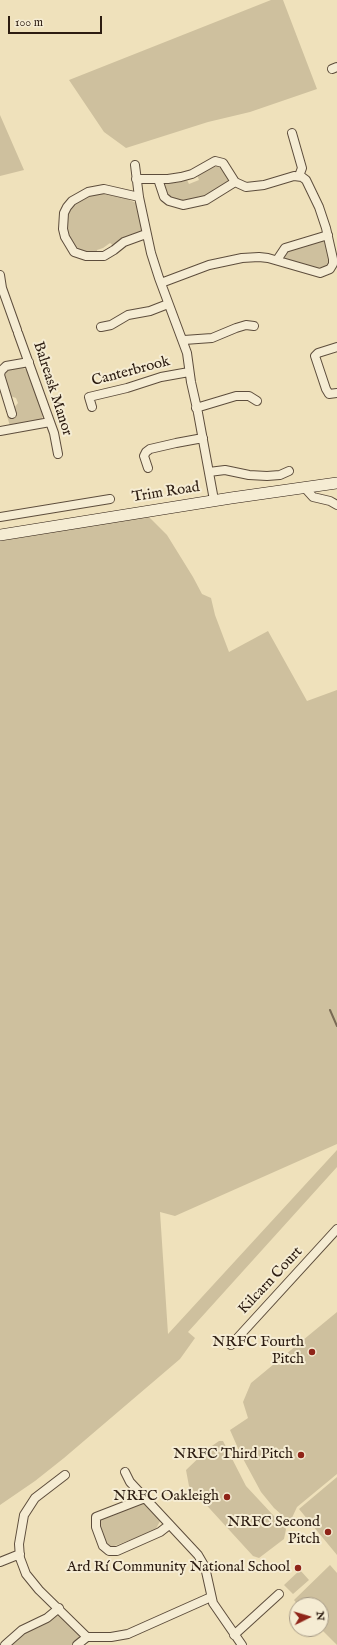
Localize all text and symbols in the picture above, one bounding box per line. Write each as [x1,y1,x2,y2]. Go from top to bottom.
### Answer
scale bar [10,8,104,34]
text: 100 m [15,15,43,30]
street label: Balreask Manor [28,340,76,438]
street label: Canterbrook [90,353,172,391]
street label: Trim Road [131,479,201,507]
street label: Kilcarn Court [235,1243,307,1319]
place label: NRFC Fourth Pitch [212,1334,304,1369]
marker: NRFC Fourth Pitch [307,1347,317,1357]
place label: NRFC Third Pitch [173,1446,293,1464]
marker: NRFC Third Pitch [296,1450,306,1460]
place label: NRFC Oakleigh [113,1488,219,1506]
marker: NRFC Oakleigh [222,1492,232,1502]
place label: NRFC Second Pitch [227,1514,320,1549]
marker: NRFC Second Pitch [323,1527,333,1537]
place label: Ard Rí Community National School [67,1559,290,1577]
marker: Ard Rí Community National School [293,1563,303,1573]
north arrow [289,1597,329,1637]
text: N [313,1611,327,1621]

